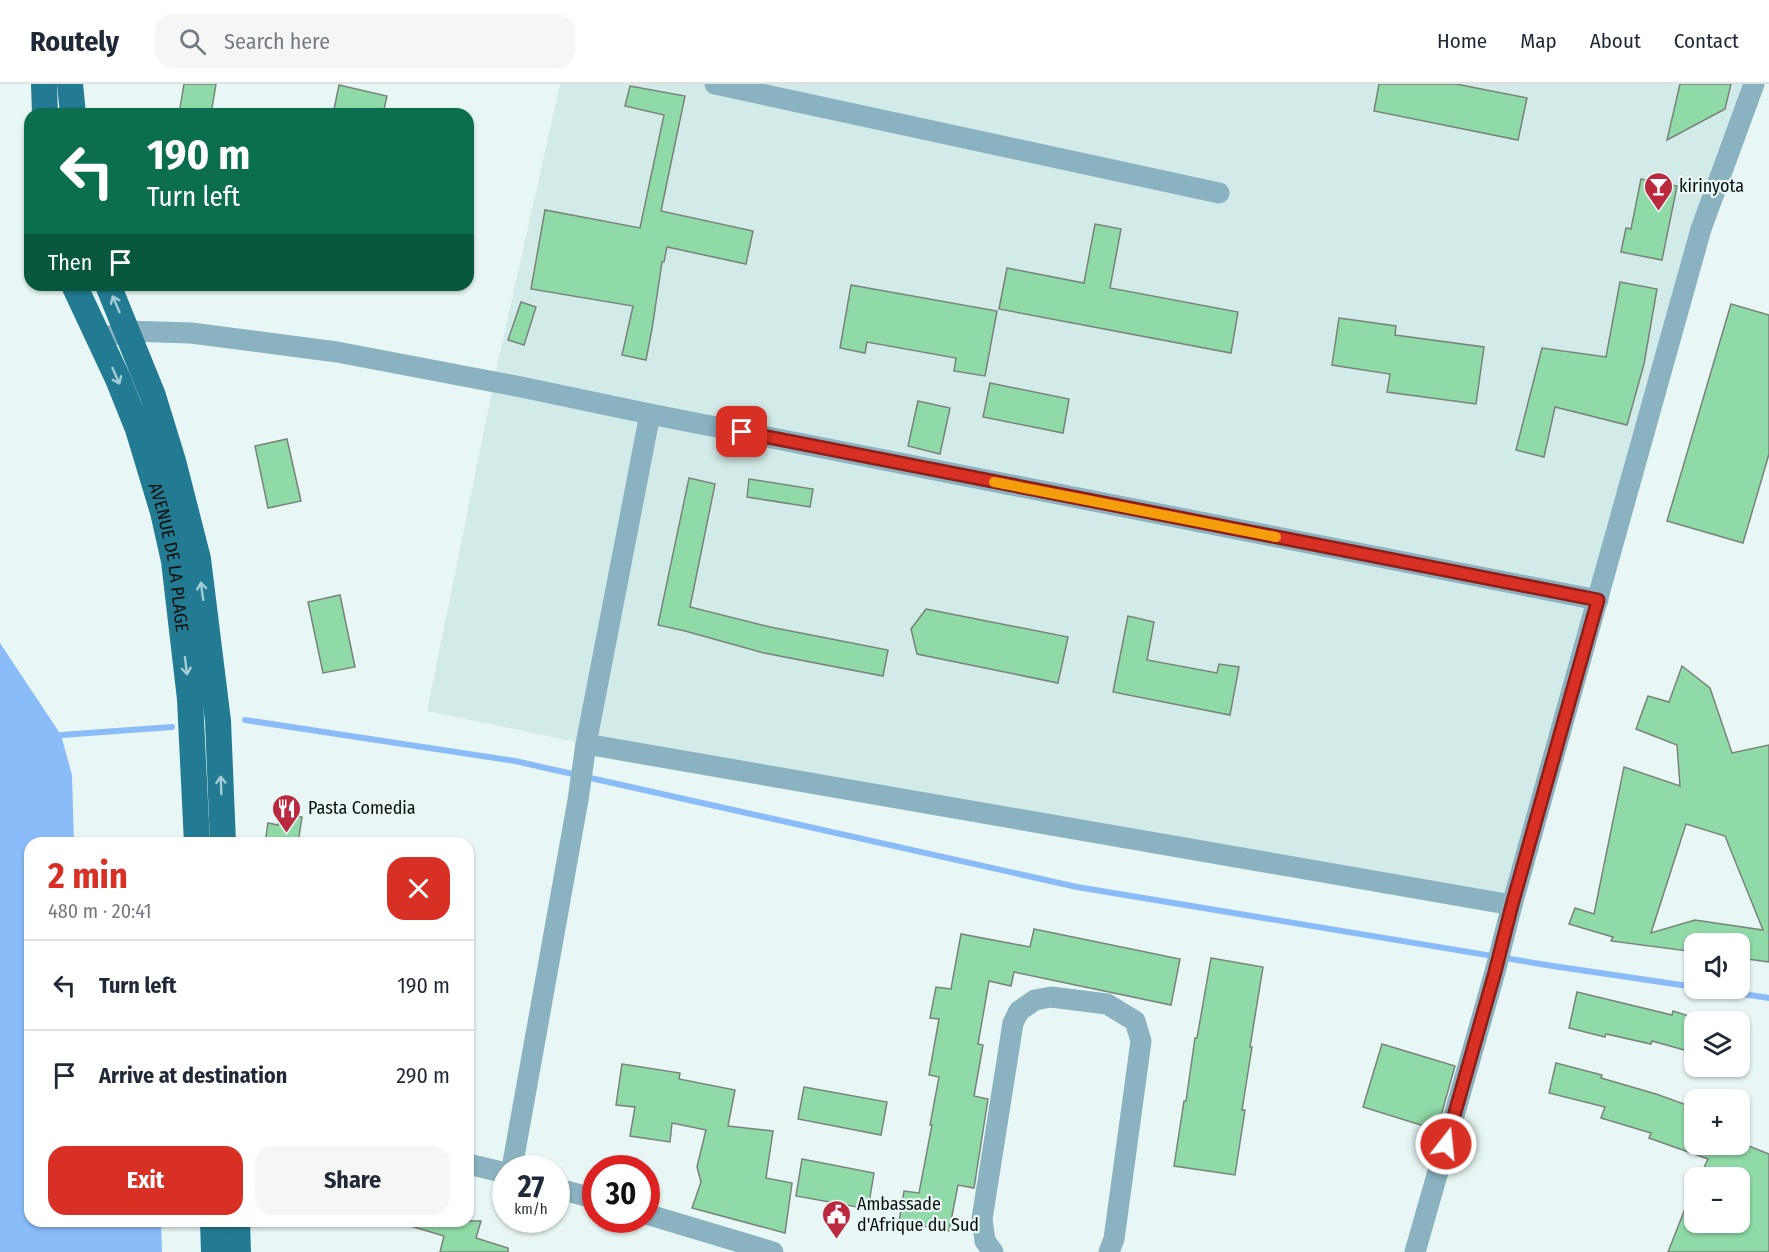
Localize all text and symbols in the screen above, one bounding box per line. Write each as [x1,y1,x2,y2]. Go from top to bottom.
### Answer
search box [155,14,575,68]
text: Routely [30,25,119,58]
icon: search [176,25,209,58]
text: Search here [224,28,330,55]
text: Home [1437,28,1487,54]
text: Map [1520,28,1557,54]
text: About [1590,28,1641,54]
text: Contact [1674,28,1739,54]
text: 190 m [147,130,250,180]
icon: left [48,132,126,210]
bar icon: kirinyota [1642,170,1674,212]
place label: kirinyota [1679,175,1744,197]
text: Turn left [147,181,240,213]
icon: arrive [104,246,137,279]
text: Then [48,249,92,276]
one-way arrow [110,296,121,314]
one-way arrow [112,367,123,385]
pin [716,406,767,457]
icon: arrive [725,415,758,448]
street label: AVENUE DE LA PLAGE [144,480,193,633]
one-way arrow [197,581,208,601]
one-way arrow [181,656,192,676]
one-way arrow [215,775,227,795]
restaurant icon: Pasta Comedia [271,792,303,834]
place label: Pasta Comedia [308,797,416,819]
text: 2 min [48,854,128,898]
button: close [387,857,450,920]
text: 480 m · 20:41 [48,899,152,923]
map controls [1684,933,1750,1233]
button: sound [1684,933,1750,999]
icon: left [48,969,81,1002]
text: Turn left [99,972,177,999]
text: 190 m [397,972,450,999]
button: layers [1684,1011,1750,1077]
icon: arrive [48,1059,81,1092]
text: Arrive at destination [99,1062,287,1089]
text: 290 m [396,1062,450,1089]
button: + [1684,1089,1750,1155]
position arrow [1414,1112,1478,1176]
button: Exit [48,1146,243,1215]
button: Share [255,1146,450,1215]
speed limit sign: 30 [582,1155,660,1233]
button: − [1684,1167,1750,1233]
text: 27 [518,1169,544,1205]
place label: Ambassade d'Afrique du Sud [857,1193,979,1236]
public building icon: Ambassade d'Afrique du Sud [820,1198,852,1240]
text: km/h [514,1200,548,1218]

